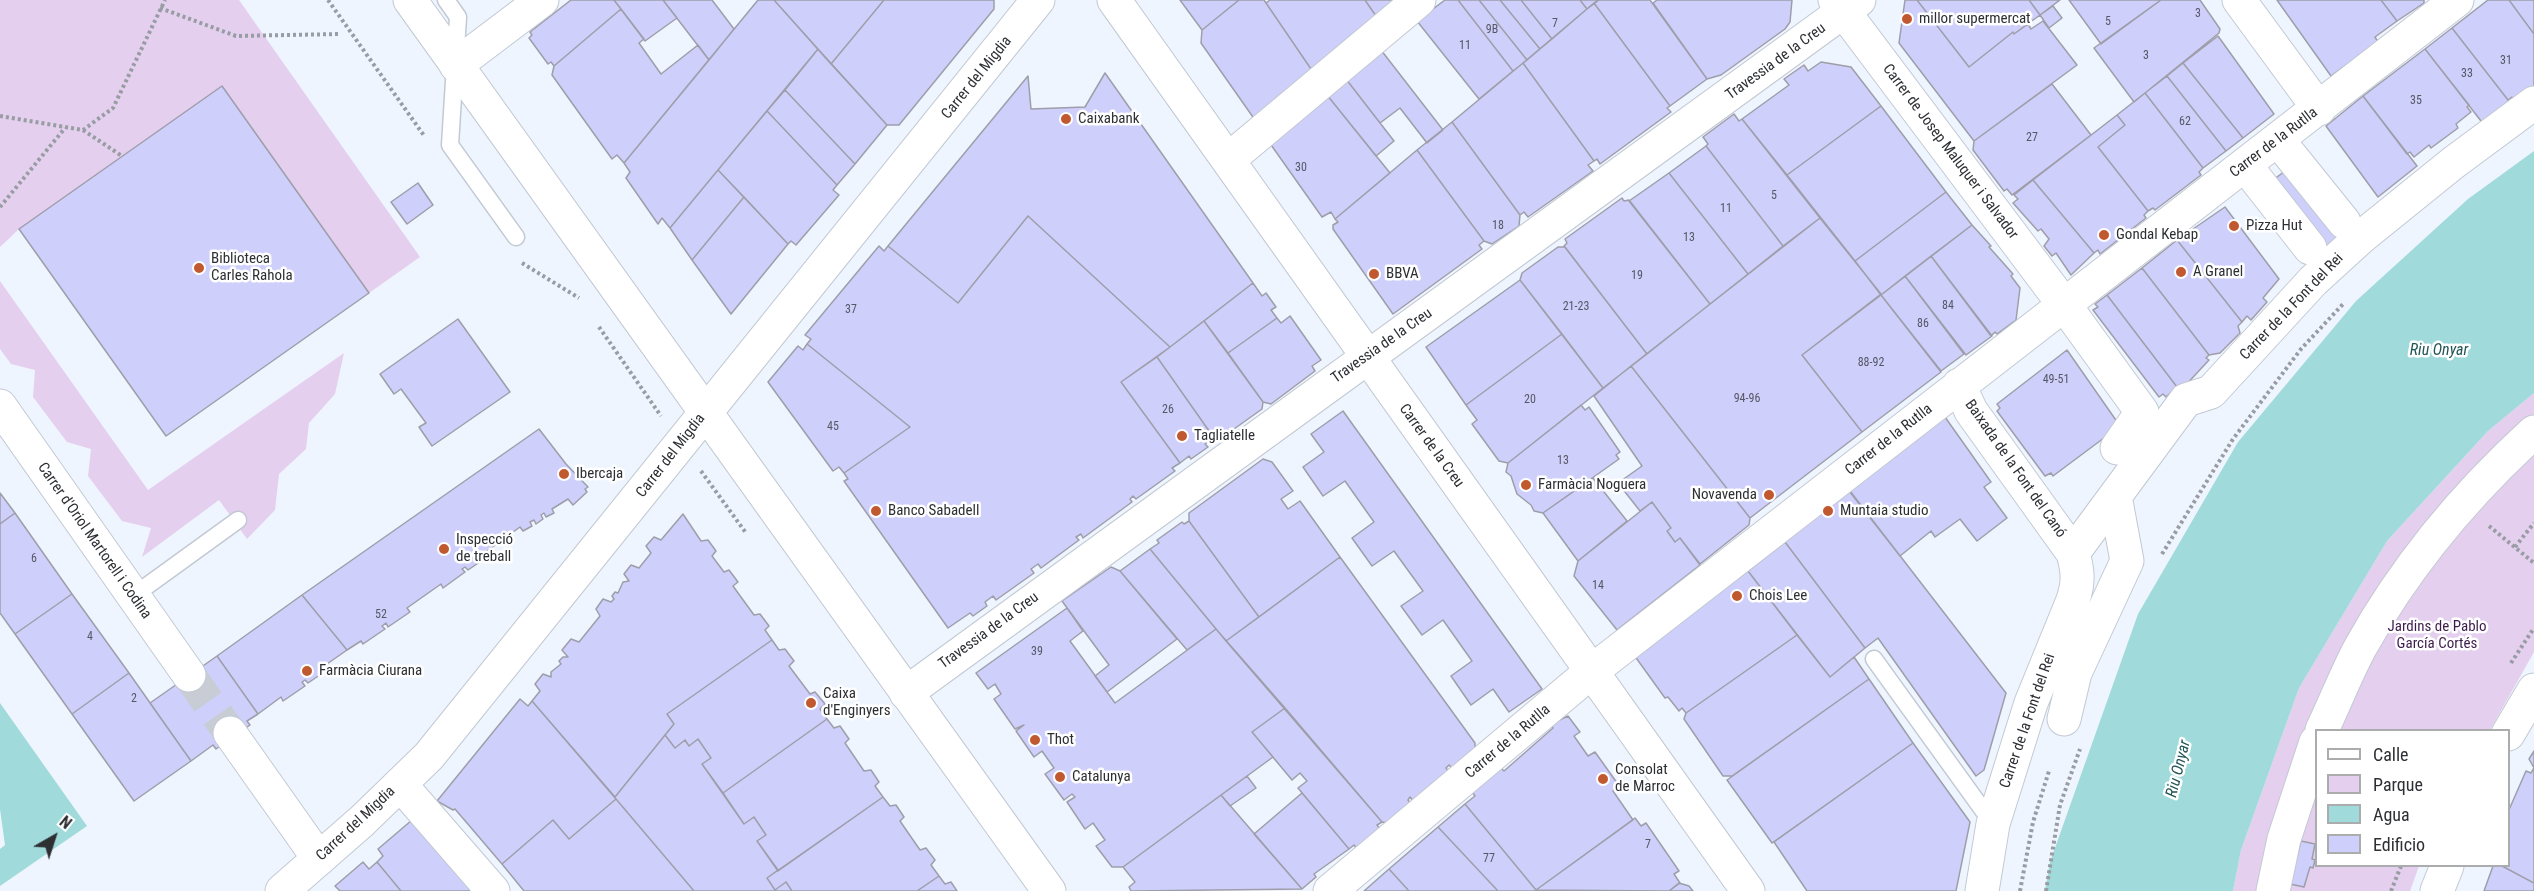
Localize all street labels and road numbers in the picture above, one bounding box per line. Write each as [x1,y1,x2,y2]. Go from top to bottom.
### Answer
street label: Travessia de la Creu [1723,20,1829,104]
street label: Carrer del Migdia [938,33,1016,123]
street label: Carrer de Josep Maluquer i Salvador [1878,61,2022,243]
street label: Carrer de la Rutlla [2226,104,2322,182]
street label: Carrer de la Font del Rei [2236,250,2348,364]
street label: Travessia de la Creu [1328,305,1436,387]
street label: Baixada de la Font del Canó [1961,397,2069,541]
street label: Carrer de la Rutlla [1842,400,1936,480]
street label: Carrer de la Creu [1395,401,1467,491]
street label: Carrer del Migdia [633,411,709,501]
street label: Carrer d'Oriol Martorell i Codina [33,459,155,623]
street label: Travessia de la Creu [936,589,1042,673]
street label: Carrer de la Font del Rei [1996,651,2060,791]
street label: Carrer de la Rutlla [1462,701,1554,783]
street label: Carrer del Migdia [313,783,399,865]

